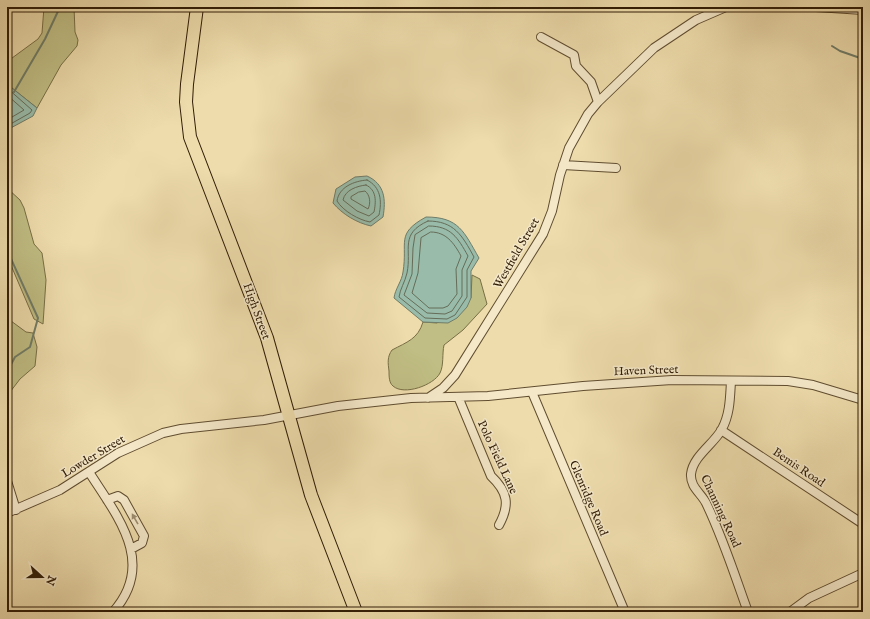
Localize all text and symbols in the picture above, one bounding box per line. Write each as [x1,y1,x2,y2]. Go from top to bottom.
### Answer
street label: Westfield Street [490,215,543,291]
street label: High Street [239,281,274,341]
street label: Haven Street [613,362,679,379]
street label: Polo Field Lane [474,418,521,497]
street label: Lowder Street [59,432,128,481]
street label: Bemis Road [770,444,828,491]
street label: Glenridge Road [566,458,611,539]
street label: Channing Road [697,472,744,551]
one-way arrow [132,513,139,525]
north arrow [22,557,62,597]
text: N [42,572,59,588]

